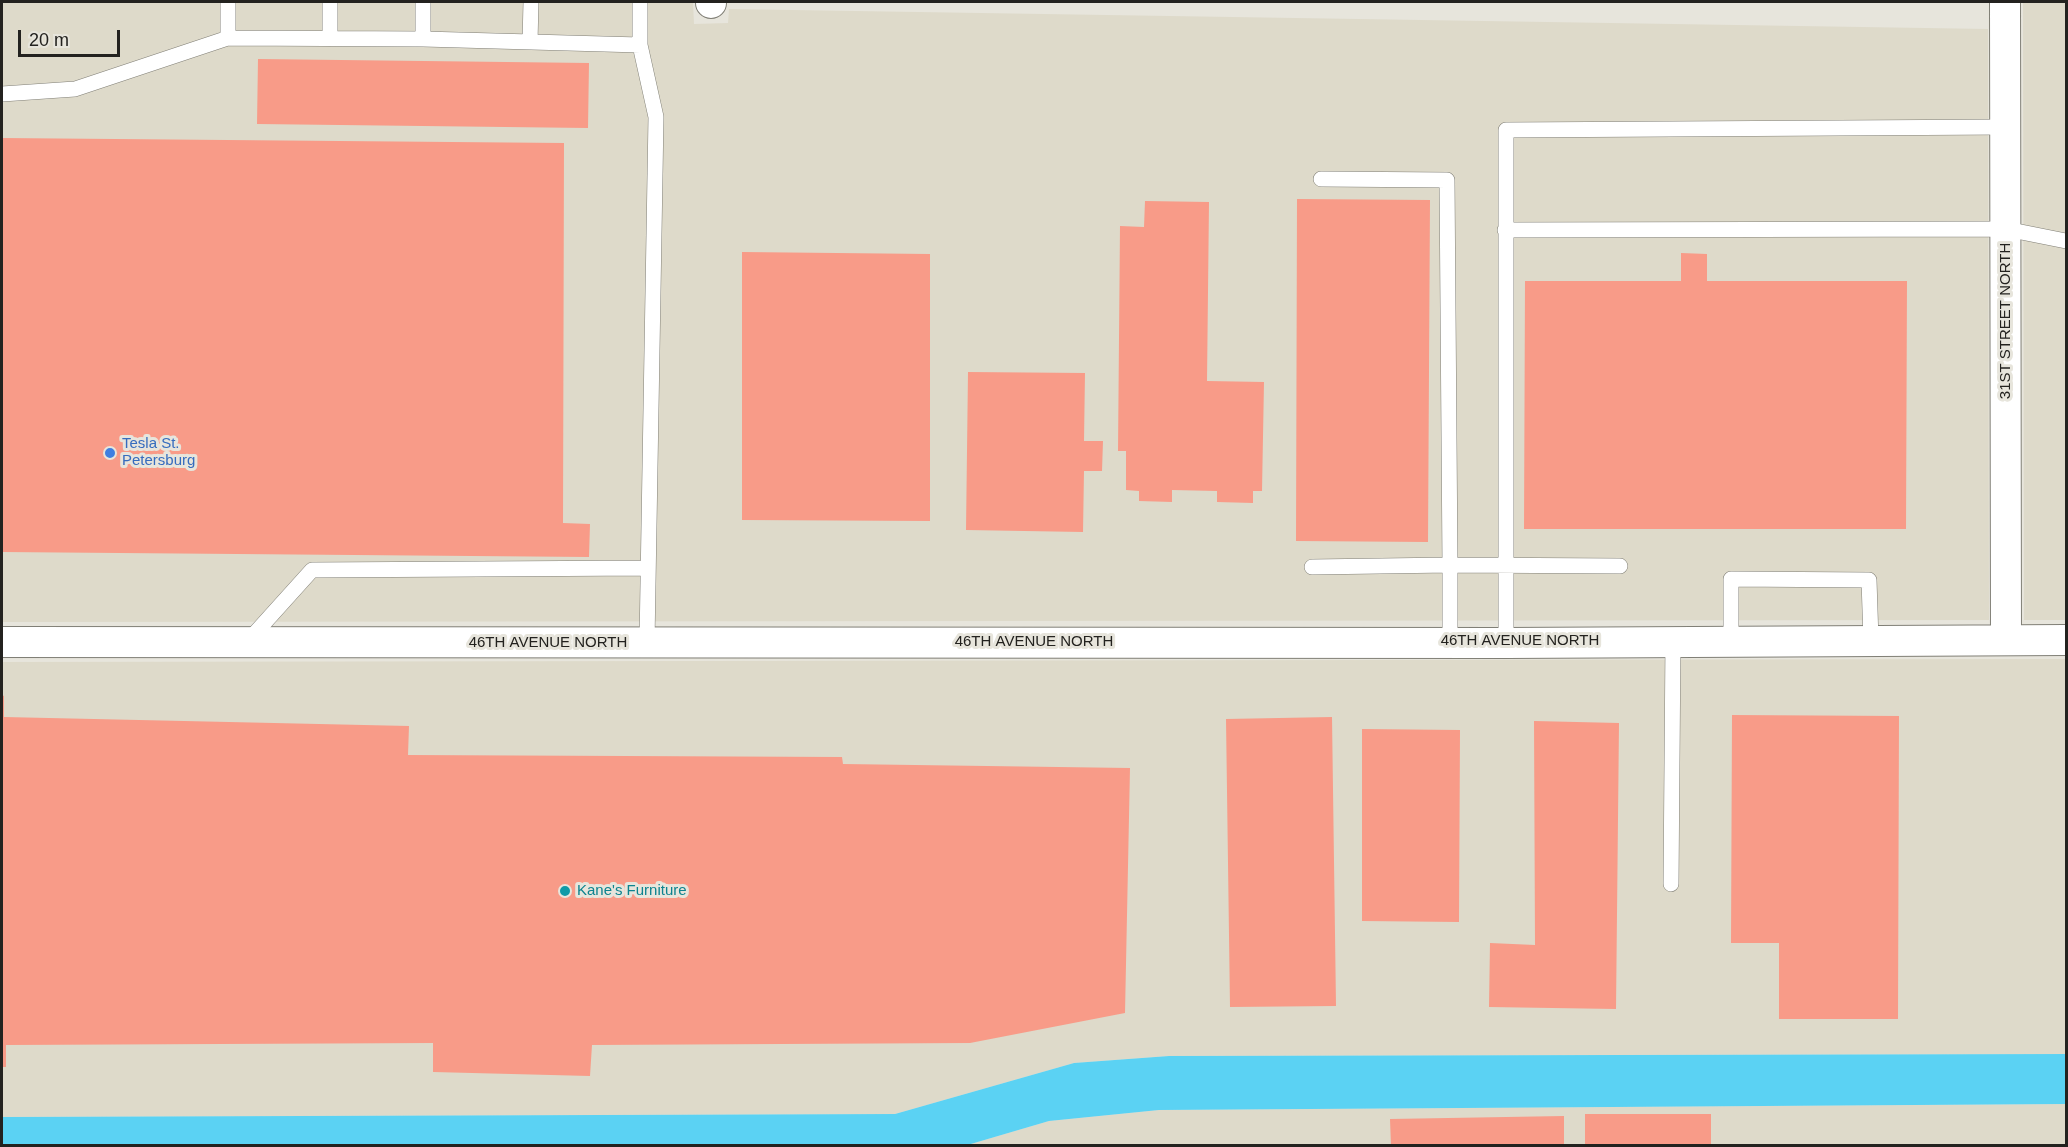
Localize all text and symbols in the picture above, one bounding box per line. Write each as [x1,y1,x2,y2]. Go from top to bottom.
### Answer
scale bar [21,18,123,56]
text: 20 m [29,30,69,50]
street label: 31ST STREET NORTH [1997,243,2015,399]
place label: Tesla St. Petersburg [122,435,195,470]
marker: Tesla St. Petersburg [103,446,117,460]
street label: 46TH AVENUE NORTH [1441,632,1599,650]
street label: 46TH AVENUE NORTH [955,633,1113,651]
street label: 46TH AVENUE NORTH [469,634,627,652]
place label: Kane's Furniture [577,882,687,900]
marker: Kane's Furniture [558,884,572,898]

